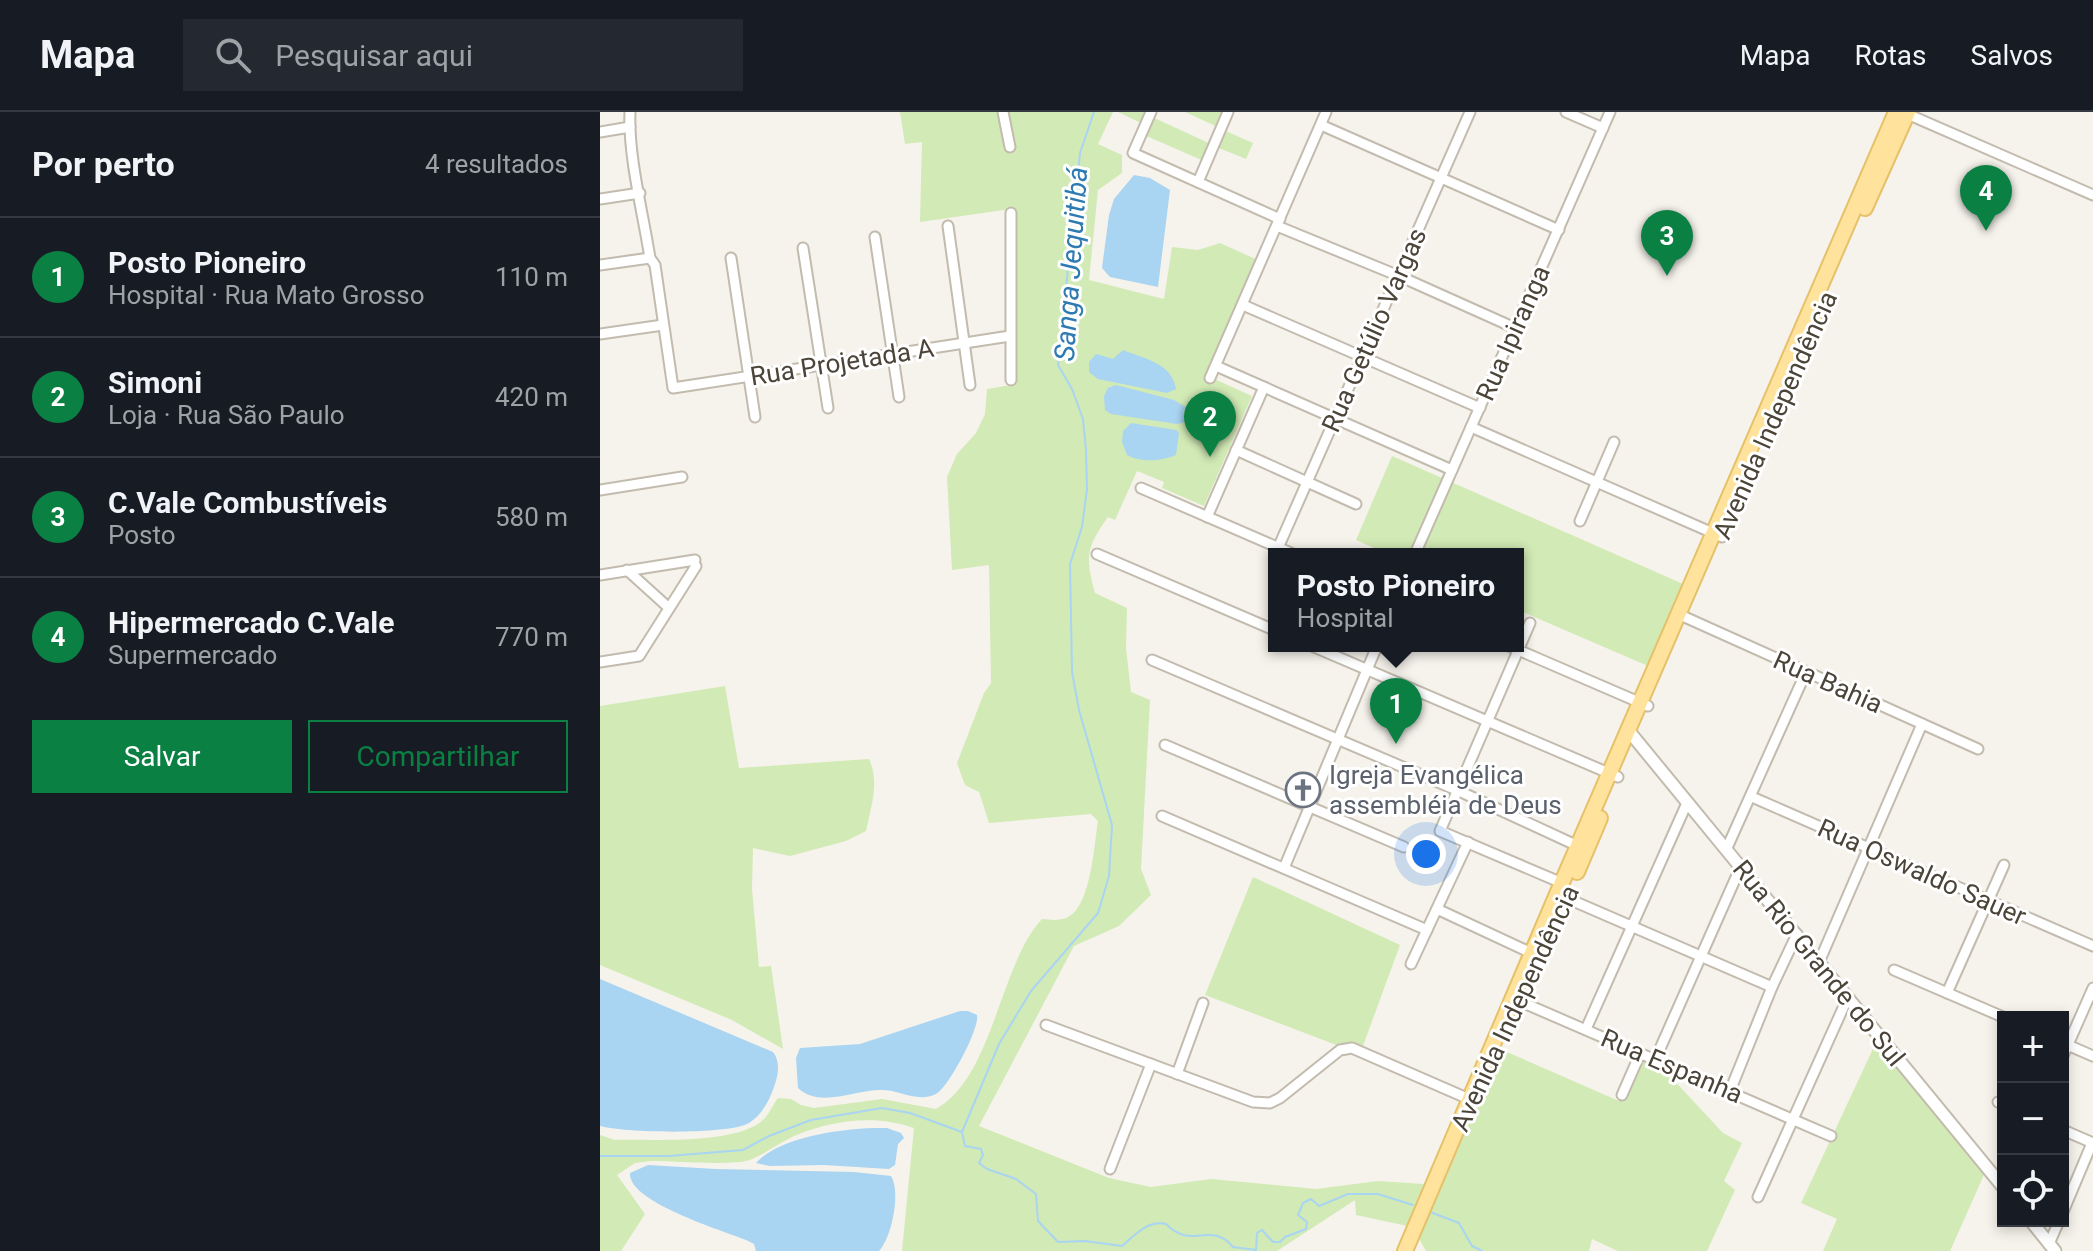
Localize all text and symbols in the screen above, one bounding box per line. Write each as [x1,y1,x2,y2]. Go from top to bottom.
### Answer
search box [183,19,743,91]
text: Mapa [40,33,135,77]
icon: search [211,33,255,77]
text: Pesquisar aqui [275,38,473,73]
text: Mapa [1740,39,1810,72]
text: Rotas [1854,39,1927,72]
text: Salvos [1971,39,2053,72]
text: Por perto [32,144,175,184]
text: 4 resultados [425,149,568,179]
water label: Sanga Jequitibá [1048,165,1094,362]
pin: 4 [1960,165,2012,231]
pin: 3 [1641,210,1693,276]
street label: Rua Getúlio Vargas [1316,223,1432,437]
text: Posto Pioneiro [108,245,306,280]
street label: Rua Ipiranga [1470,261,1556,405]
text: 1 [51,262,65,292]
text: 110 m [495,262,568,292]
text: Hospital · Rua Mato Grosso [108,280,424,310]
street label: Avenida Independência [1707,286,1843,544]
street label: Rua Projetada A [748,333,936,391]
text: Simoni [108,365,202,400]
text: 2 [51,382,65,412]
text: 420 m [495,382,568,412]
pin: 2 [1184,391,1236,457]
text: Loja · Rua São Paulo [108,400,345,430]
text: C.Vale Combustíveis [108,485,387,520]
text: 3 [51,502,65,532]
text: 580 m [495,502,568,532]
text: Posto [108,520,176,550]
popup [1268,548,1524,652]
text: Posto Pioneiro [1297,568,1495,603]
text: Hospital [1297,603,1394,633]
text: Hipermercado C.Vale [108,605,395,640]
text: 4 [51,622,65,652]
text: 770 m [495,622,568,652]
text: Supermercado [108,640,277,670]
street label: Rua Bahia [1769,645,1887,719]
pin: 1 [1370,678,1422,744]
button: Salvar [32,720,292,793]
button: Compartilhar [308,720,568,793]
place label: Igreja Evangélica assembléia de Deus [1329,760,1562,820]
church icon: Igreja Evangélica assembléia de Deus [1284,771,1322,809]
street label: Rua Oswaldo Sauer [1813,813,2031,931]
your location [1406,834,1446,874]
street label: Rua Rio Grande do Sul [1727,854,1911,1072]
street label: Avenida Independência [1445,880,1585,1136]
map controls [1997,1011,2069,1227]
button: + [1997,1011,2069,1083]
street label: Rua Espanha [1597,1023,1747,1109]
button: − [1997,1083,2069,1155]
button: locate [1997,1155,2069,1227]

